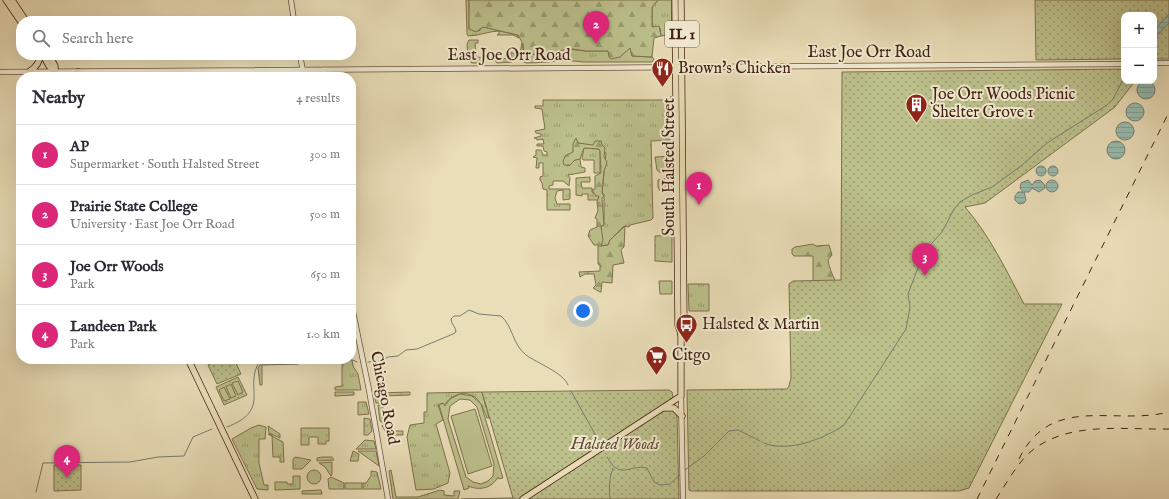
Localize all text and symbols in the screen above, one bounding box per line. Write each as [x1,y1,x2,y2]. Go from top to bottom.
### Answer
pin: 2 [583,11,609,44]
map controls [1121,12,1157,84]
button: + [1121,12,1157,48]
search box [16,16,356,60]
road number: IL 1 [665,21,699,47]
icon: search [30,27,52,49]
text: Search here [62,29,133,48]
street label: East Joe Orr Road [808,43,931,63]
street label: East Joe Orr Road [448,46,571,66]
button: − [1121,48,1157,84]
restaurant icon: Brown's Chicken [649,56,675,89]
place label: Brown's Chicken [678,59,791,79]
place label: Joe Orr Woods Picnic Shelter Grove 1 [930,85,1075,123]
text: Nearby [32,88,85,109]
text: 4 results [296,90,340,107]
building icon: Joe Orr Woods Picnic Shelter Grove 1 [903,91,929,124]
street label: South Halsted Street [660,98,680,236]
text: AP [70,137,89,156]
text: 1 [43,146,47,163]
text: 300 m [309,146,340,163]
text: Supermarket · South Halsted Street [70,156,259,173]
pin: 1 [686,172,712,205]
text: Prairie State College [70,197,198,216]
text: 2 [42,206,48,223]
text: 500 m [310,206,340,223]
text: University · East Joe Orr Road [70,216,235,233]
pin: 3 [912,243,938,276]
text: Joe Orr Woods [70,257,164,276]
text: 3 [43,266,47,283]
text: 650 m [311,266,340,283]
text: Park [70,276,95,293]
your location [573,301,593,321]
bus stop icon: Halsted & Martin [674,312,700,345]
place label: Halsted & Martin [702,315,820,335]
text: Landeen Park [70,317,157,336]
text: 4 [42,326,48,343]
text: 1.0 km [306,326,340,343]
text: Park [70,336,95,353]
supermarket icon: Citgo [644,343,670,376]
place label: Citgo [672,346,711,366]
street label: Chicago Road [365,350,403,447]
park label: Halsted Woods [570,435,659,455]
pin: 4 [54,445,80,478]

